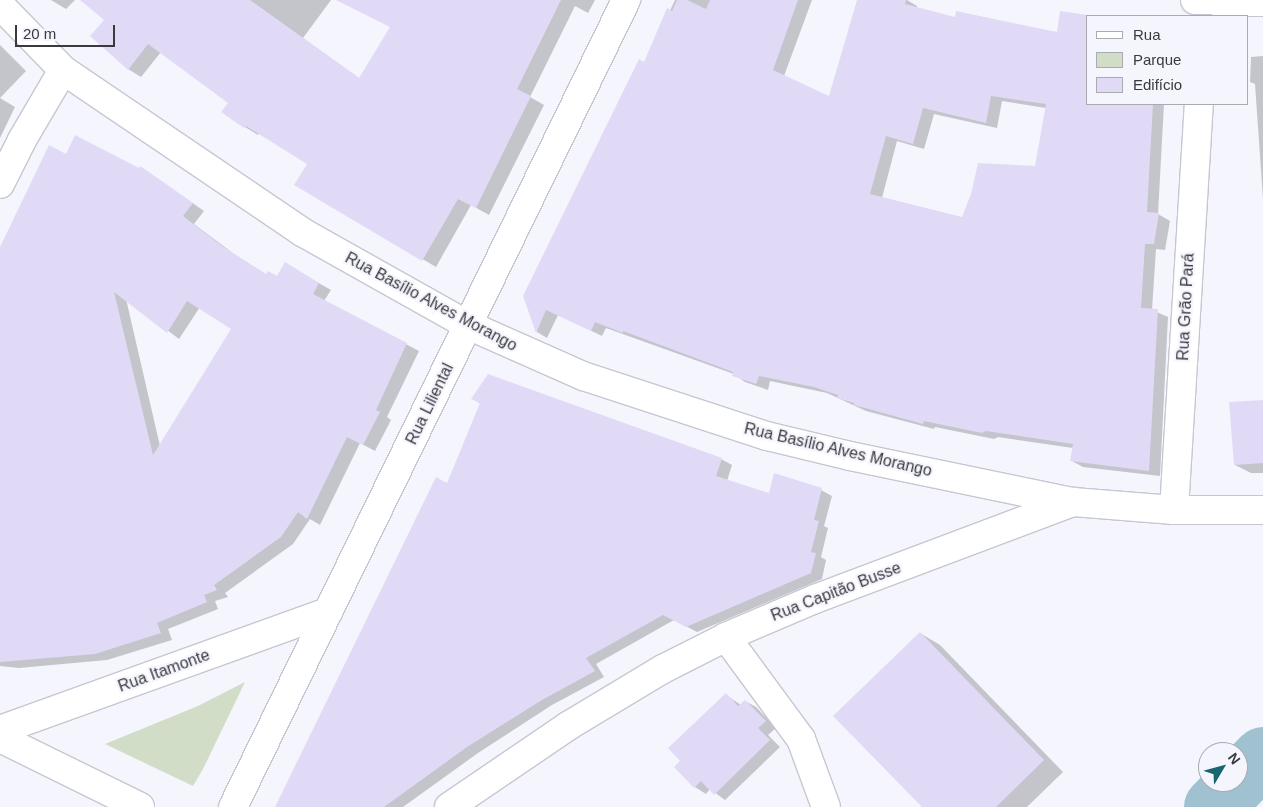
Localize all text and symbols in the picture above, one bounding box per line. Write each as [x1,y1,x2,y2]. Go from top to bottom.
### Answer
scale bar [18,15,118,47]
legend [1086,15,1248,105]
text: 20 m [23,25,56,42]
text: Rua [1133,26,1161,43]
text: Parque [1133,51,1181,68]
text: Edifício [1133,76,1182,93]
street label: Rua Basílio Alves Morango [341,248,521,356]
street label: Rua Grão Pará [1174,253,1198,361]
street label: Rua Liliental [402,360,458,448]
street label: Rua Basílio Alves Morango [742,419,934,481]
street label: Rua Capitão Busse [768,558,904,626]
street label: Rua Itamonte [116,646,212,696]
north arrow [1198,742,1248,792]
text: N [1225,750,1244,767]

